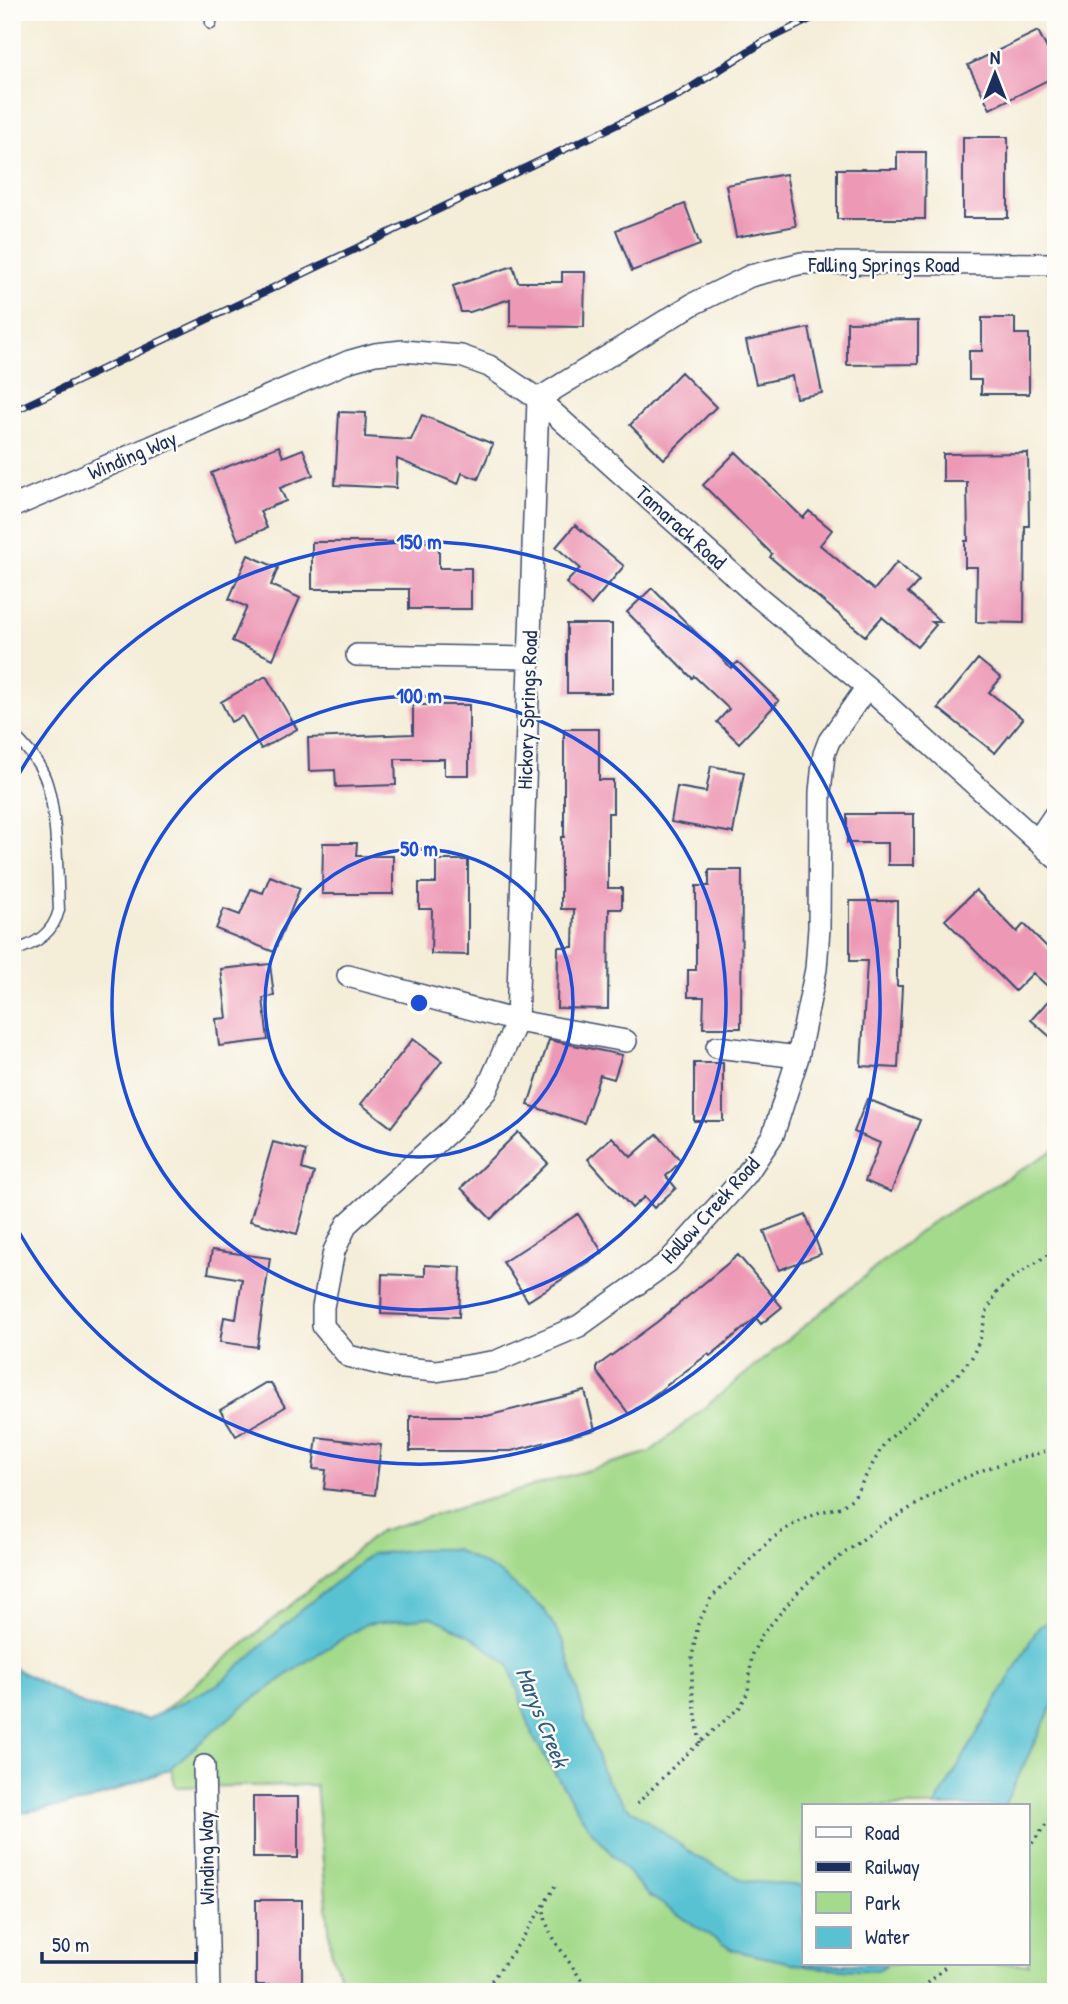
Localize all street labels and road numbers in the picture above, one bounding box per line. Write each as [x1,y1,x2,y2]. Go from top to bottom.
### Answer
street label: Falling Springs Road [807,250,960,279]
street label: Winding Way [83,423,181,487]
street label: Tamarack Road [629,478,733,576]
street label: Hickory Springs Road [510,630,544,790]
street label: Hollow Creek Road [654,1150,766,1270]
street label: Winding Way [191,1811,221,1905]

